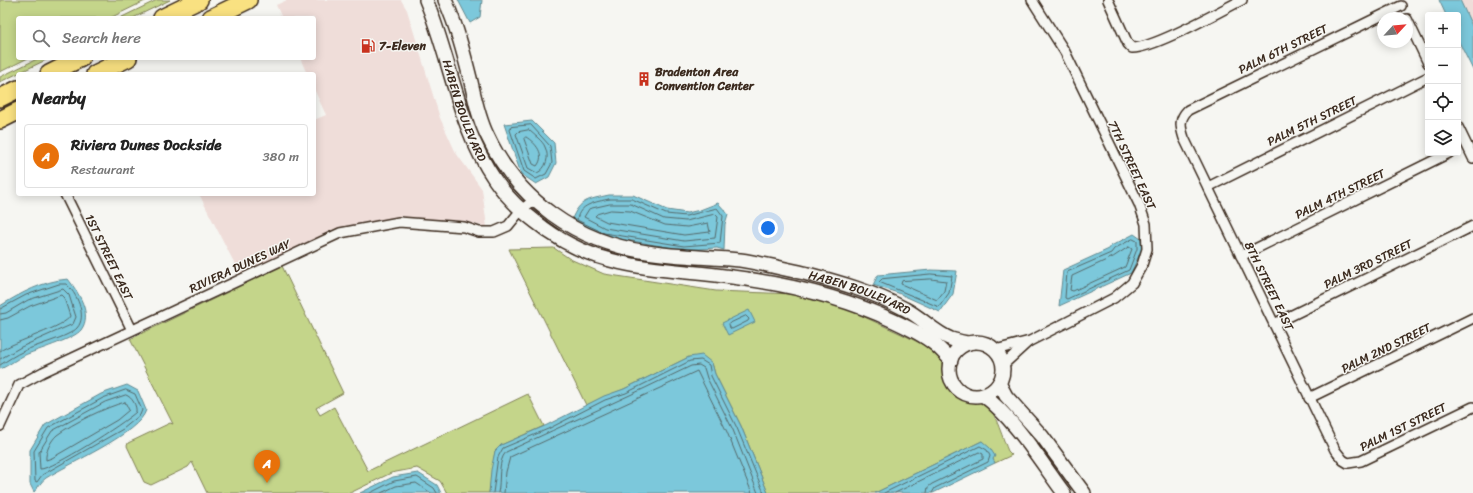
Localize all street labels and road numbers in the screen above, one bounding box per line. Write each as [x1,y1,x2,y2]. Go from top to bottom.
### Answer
street label: PALM 6TH STREET [1235,17,1332,80]
street label: HABEN BOULEVARD [436,57,493,166]
street label: PALM 5TH STREET [1263,89,1362,152]
street label: 7TH STREET EAST [1102,117,1163,214]
street label: PALM 4TH STREET [1291,162,1390,225]
street label: 1ST STREET EAST [79,210,140,304]
street label: RIVIERA DUNES WAY [185,233,295,299]
street label: PALM 3RD STREET [1320,233,1417,295]
street label: 8TH STREET EAST [1238,238,1300,335]
street label: HABEN BOULEVARD [806,264,915,321]
street label: PALM 2ND STREET [1337,316,1436,379]
street label: PALM 1ST STREET [1356,396,1451,458]

